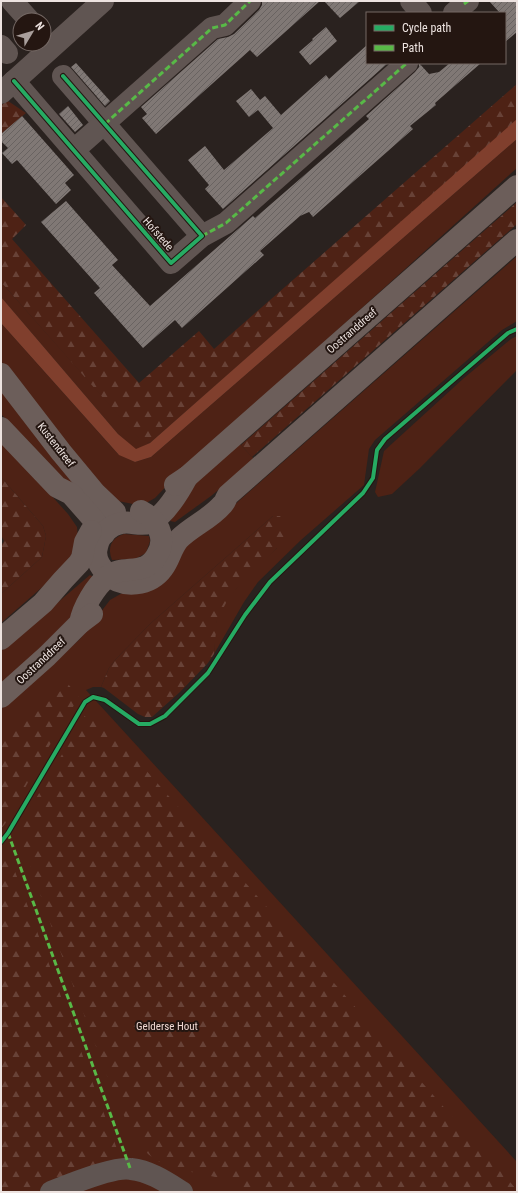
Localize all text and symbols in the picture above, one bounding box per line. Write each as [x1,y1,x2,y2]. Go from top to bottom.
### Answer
north arrow [12,12,52,52]
legend [366,12,506,64]
text: N [32,19,47,33]
text: Cycle path [402,21,452,35]
text: Path [402,41,424,55]
street label: Hofstede [140,215,176,253]
street label: Oostranddreef [324,305,380,356]
street label: Kustendreef [35,420,78,470]
street label: Oostranddreef [14,635,69,687]
park label: Gelderse Hout [136,1020,198,1033]

